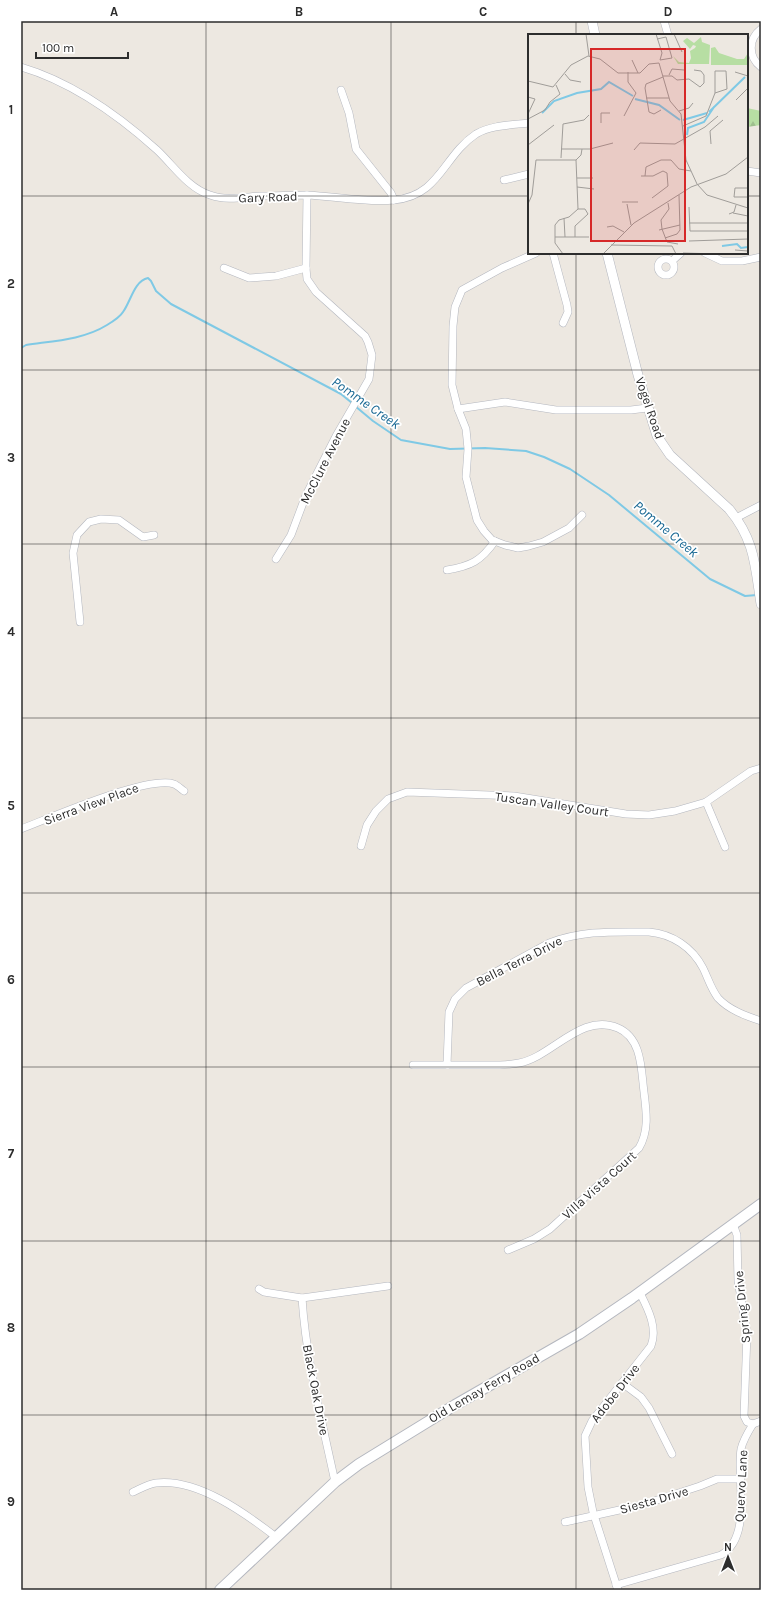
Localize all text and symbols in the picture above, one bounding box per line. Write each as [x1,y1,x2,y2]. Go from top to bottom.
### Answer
text: A [110,4,118,19]
text: B [295,4,303,19]
text: C [479,4,487,19]
text: D [664,4,673,19]
scale bar [36,34,128,60]
inset map [528,34,748,254]
text: 100 m [42,41,74,55]
text: 1 [9,102,13,117]
street label: Gary Road [238,188,298,206]
text: 2 [7,276,15,291]
water label: Pomme Creek [329,373,404,433]
street label: Vogel Road [632,375,668,441]
street label: McClure Avenue [297,415,353,506]
text: 3 [7,450,15,465]
water label: Pomme Creek [630,497,703,562]
text: 4 [7,624,15,639]
street label: Sierra View Place [42,780,141,828]
street label: Tuscan Valley Court [494,789,610,819]
text: 5 [7,798,15,813]
street label: Bella Terra Drive [473,933,565,989]
text: 6 [7,972,15,987]
text: 7 [8,1146,15,1161]
street label: Villa Vista Court [559,1148,639,1222]
street label: Spring Drive [731,1270,753,1344]
text: 8 [7,1320,15,1335]
street label: Black Oak Drive [300,1343,332,1437]
street label: Old Lemay Ferry Road [426,1350,542,1426]
street label: Adobe Drive [588,1361,643,1425]
street label: Quervo Lane [732,1449,750,1522]
street label: Siesta Drive [618,1483,690,1517]
text: 9 [7,1494,15,1509]
north arrow [708,1537,748,1577]
text: N [724,1541,732,1554]

